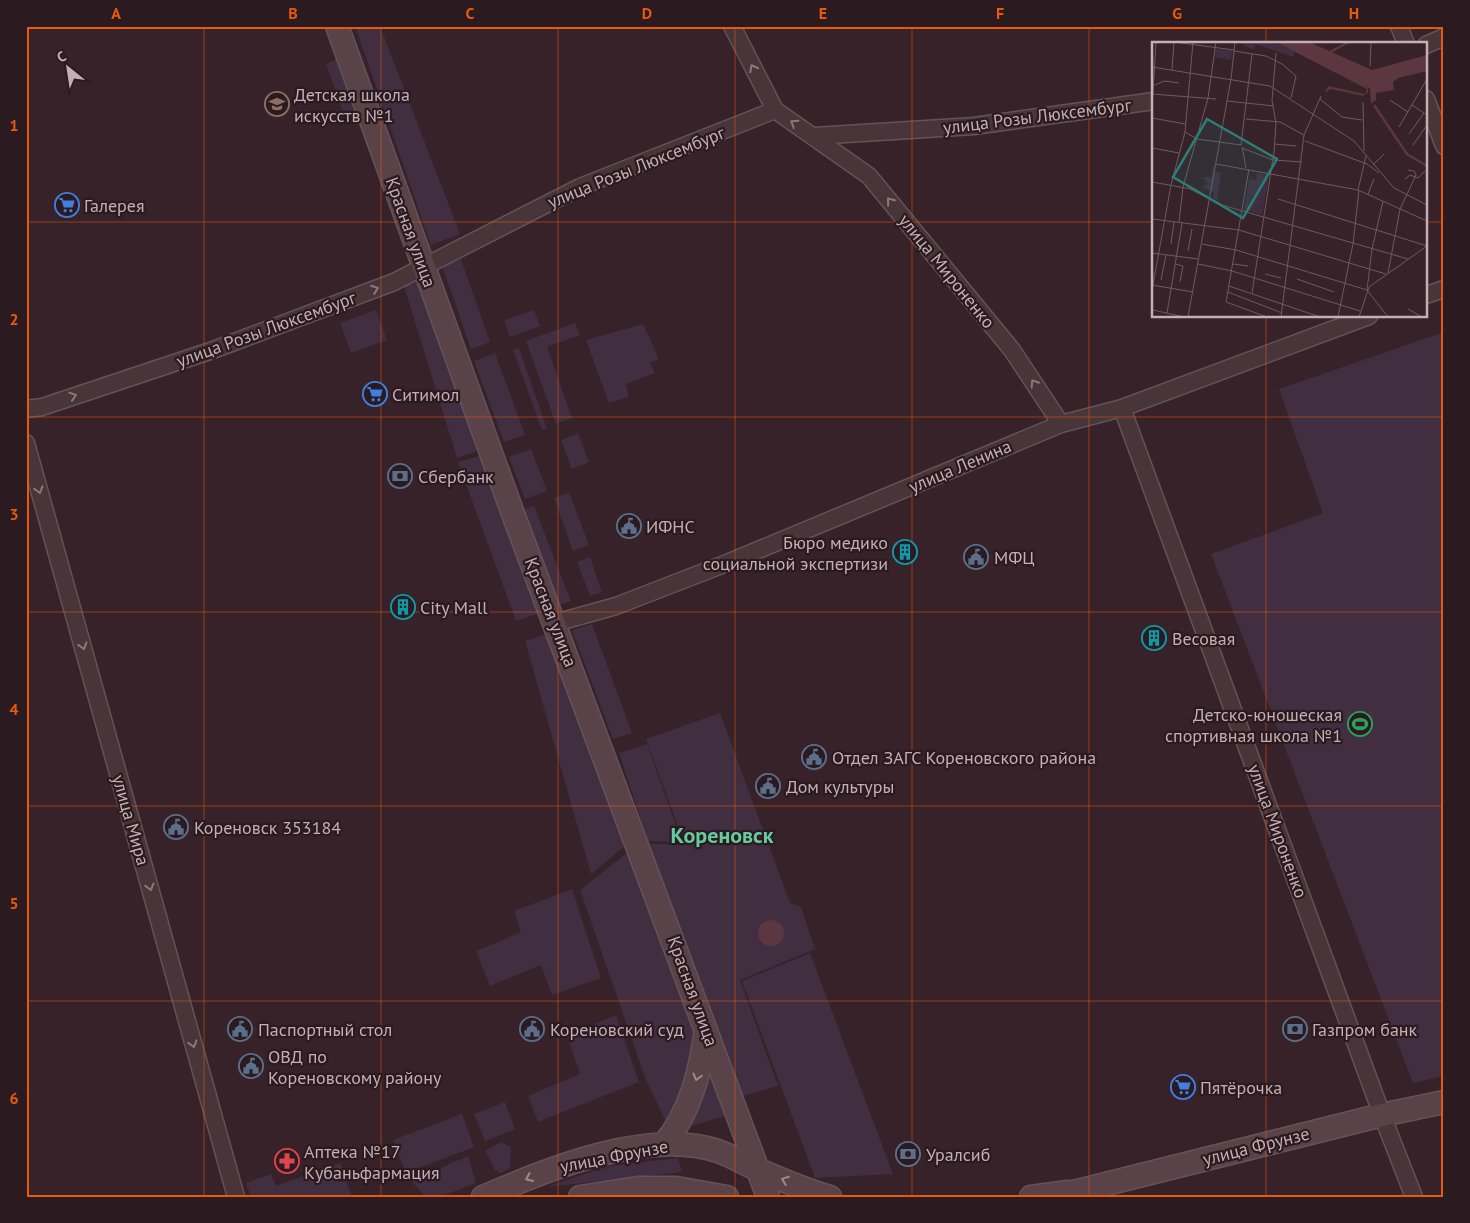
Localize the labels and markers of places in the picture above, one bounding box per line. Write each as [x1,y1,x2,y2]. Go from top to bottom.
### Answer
place label: Детская школа искусств №1 [294,83,410,127]
school or university icon: Детская школа искусств №1 [264,91,290,117]
supermarket icon: Галерея [54,192,80,218]
place label: Галерея [84,194,145,217]
supermarket icon: Ситимол [362,381,388,407]
place label: Ситимол [392,383,459,406]
bank icon: Сбербанк [387,463,413,489]
place label: Сбербанк [418,465,494,488]
public building icon: ИФНС [616,513,642,539]
place label: ИФНС [646,515,695,538]
place label: Бюро медико социальной экспертизи [703,531,888,575]
building icon: Бюро медико социальной экспертизи [892,539,918,565]
public building icon: МФЦ [963,544,989,570]
place label: МФЦ [994,546,1035,569]
building icon: City Mall [390,594,416,620]
place label: City Mall [420,596,488,619]
building icon: Весовая [1141,625,1167,651]
place label: Весовая [1172,627,1235,650]
place label: Детско-юношеская спортивная школа №1 [1165,703,1342,747]
sports icon: Детско-юношеская спортивная школа №1 [1347,711,1373,737]
public building icon: Отдел ЗАГС Кореновского района [801,744,827,770]
place label: Отдел ЗАГС Кореновского района [832,746,1096,769]
public building icon: Дом культуры [755,773,781,799]
place label: Дом культуры [786,775,894,798]
public building icon: Кореновск 353184 [163,814,189,840]
place label: Кореновск 353184 [194,816,341,839]
public building icon: Паспортный стол [227,1016,253,1042]
public building icon: Кореновский суд [519,1016,545,1042]
bank icon: Газпром банк [1282,1016,1308,1042]
place label: Паспортный стол [258,1018,392,1041]
place label: Кореновский суд [550,1018,684,1041]
place label: Газпром банк [1312,1018,1418,1041]
place label: ОВД по Кореновскому району [268,1045,442,1089]
public building icon: ОВД по Кореновскому району [238,1053,264,1079]
supermarket icon: Пятёрочка [1170,1074,1196,1100]
place label: Пятёрочка [1200,1076,1282,1099]
place label: Аптека №17 Кубаньфармация [304,1140,440,1184]
bank icon: Уралсиб [895,1141,921,1167]
place label: Уралсиб [926,1143,990,1166]
pharmacy icon: Аптека №17 Кубаньфармация [274,1148,300,1174]

